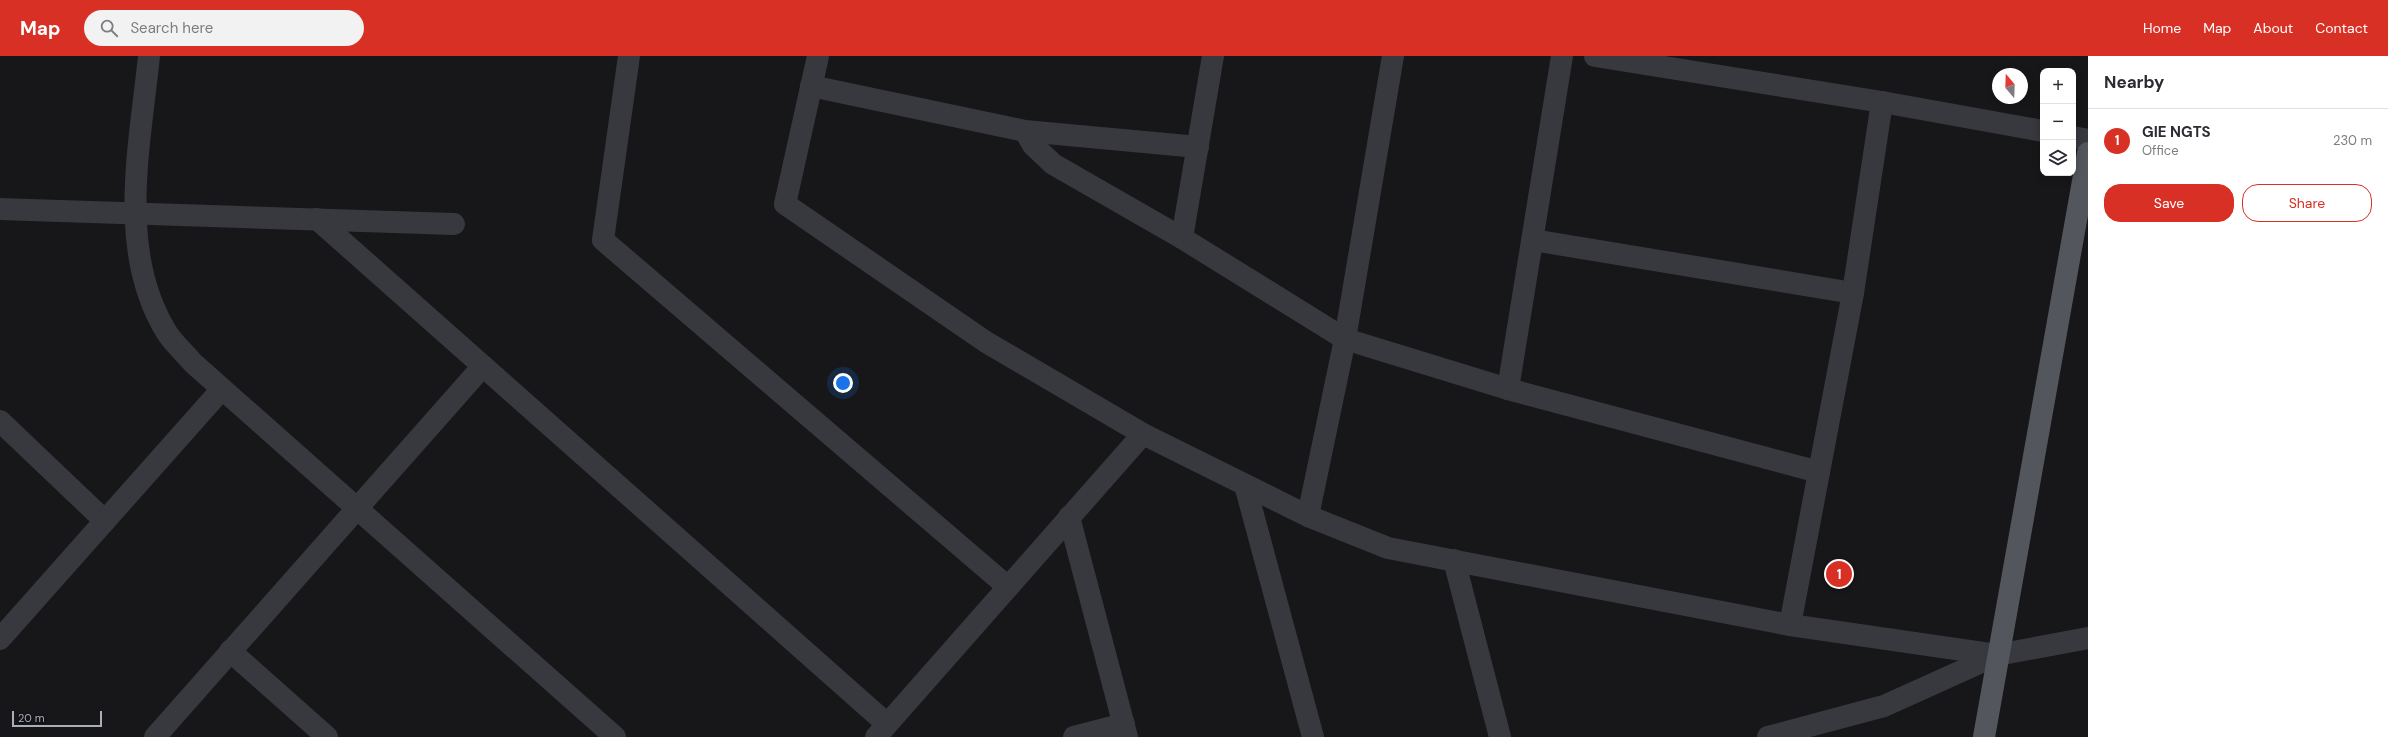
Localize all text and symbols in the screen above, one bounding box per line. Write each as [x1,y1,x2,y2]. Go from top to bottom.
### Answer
search box [84,10,364,46]
text: Map [20,16,60,41]
icon: search [98,17,120,39]
text: Search here [130,18,213,38]
text: Home [2143,19,2181,37]
text: Map [2203,19,2231,37]
text: About [2253,19,2293,37]
text: Contact [2315,19,2368,37]
north arrow [1992,68,2028,104]
map controls [2040,68,2076,176]
button: + [2040,68,2076,104]
text: Nearby [2104,71,2164,93]
button: − [2040,104,2076,140]
text: GIE NGTS [2142,122,2211,142]
text: 1 [2115,132,2119,149]
text: 230 m [2333,132,2372,149]
button: layers [2040,140,2076,176]
text: Office [2142,142,2179,159]
button: Save [2104,184,2234,222]
button: Share [2242,184,2372,222]
your location [833,373,853,393]
pin: 1 [1826,559,1852,589]
scale bar [12,709,102,728]
text: 20 m [18,711,44,725]

